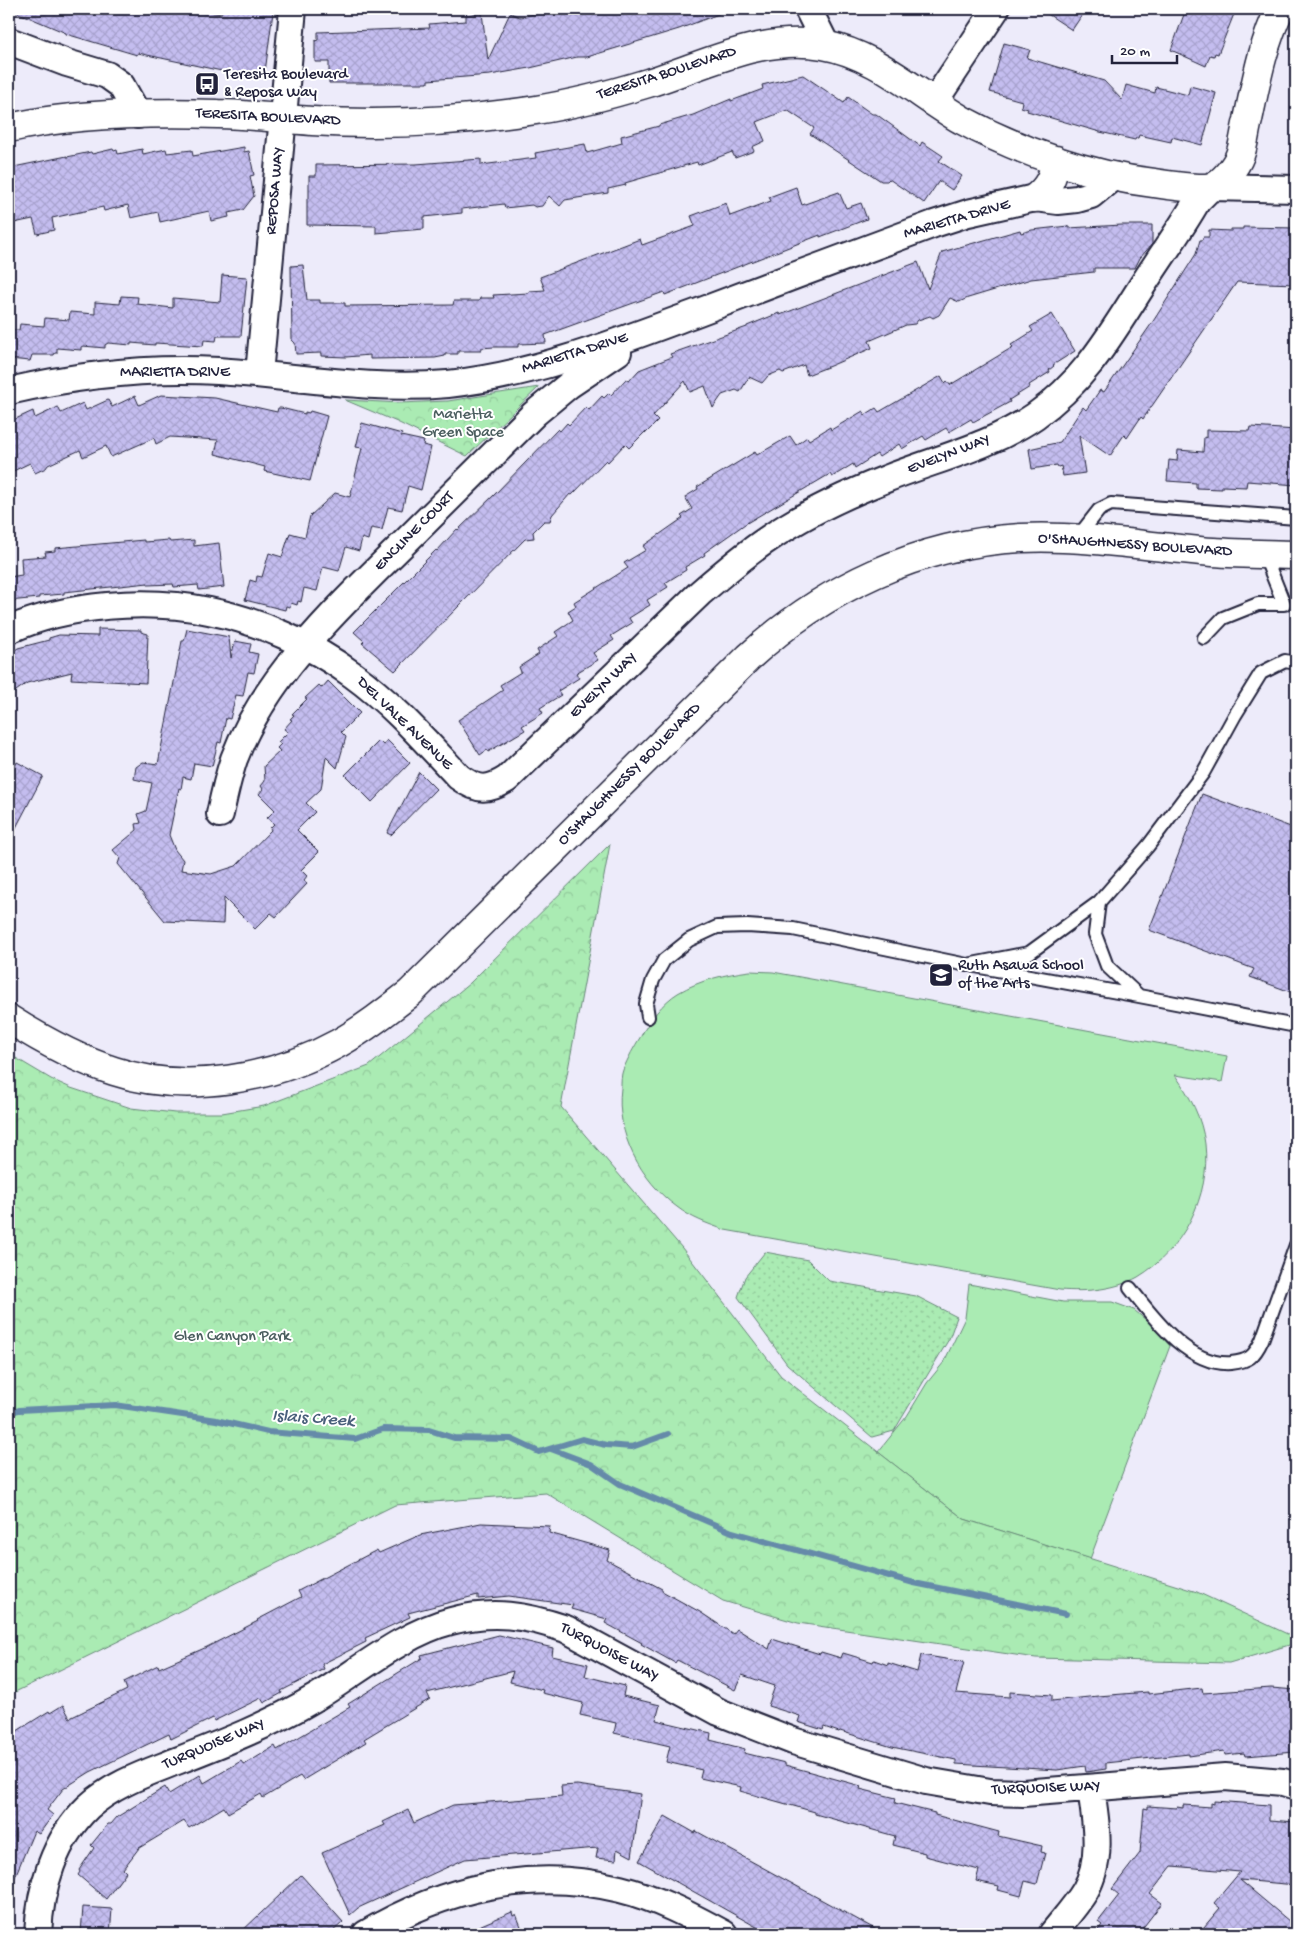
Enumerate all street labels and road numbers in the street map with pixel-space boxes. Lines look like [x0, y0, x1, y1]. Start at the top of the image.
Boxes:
street label: TERESITA BOULEVARD [594, 42, 739, 106]
street label: TERESITA BOULEVARD [194, 105, 342, 131]
street label: REPOSA WAY [263, 146, 289, 236]
street label: MARIETTA DRIVE [902, 195, 1013, 244]
street label: MARIETTA DRIVE [520, 329, 631, 379]
street label: MARIETTA DRIVE [120, 364, 231, 383]
street label: EVELYN WAY [905, 431, 993, 479]
street label: ENCLINE COURT [371, 488, 459, 576]
street label: O'SHAUGHNESSY BOULEVARD [1037, 530, 1233, 562]
street label: EVELYN WAY [566, 649, 642, 723]
street label: DEL VALE AVENUE [351, 673, 457, 775]
street label: O'SHAUGHNESSY BOULEVARD [554, 699, 706, 851]
street label: TURQUOISE WAY [556, 1619, 662, 1687]
street label: TURQUOISE WAY [159, 1715, 268, 1775]
street label: TURQUOISE WAY [990, 1778, 1101, 1800]

